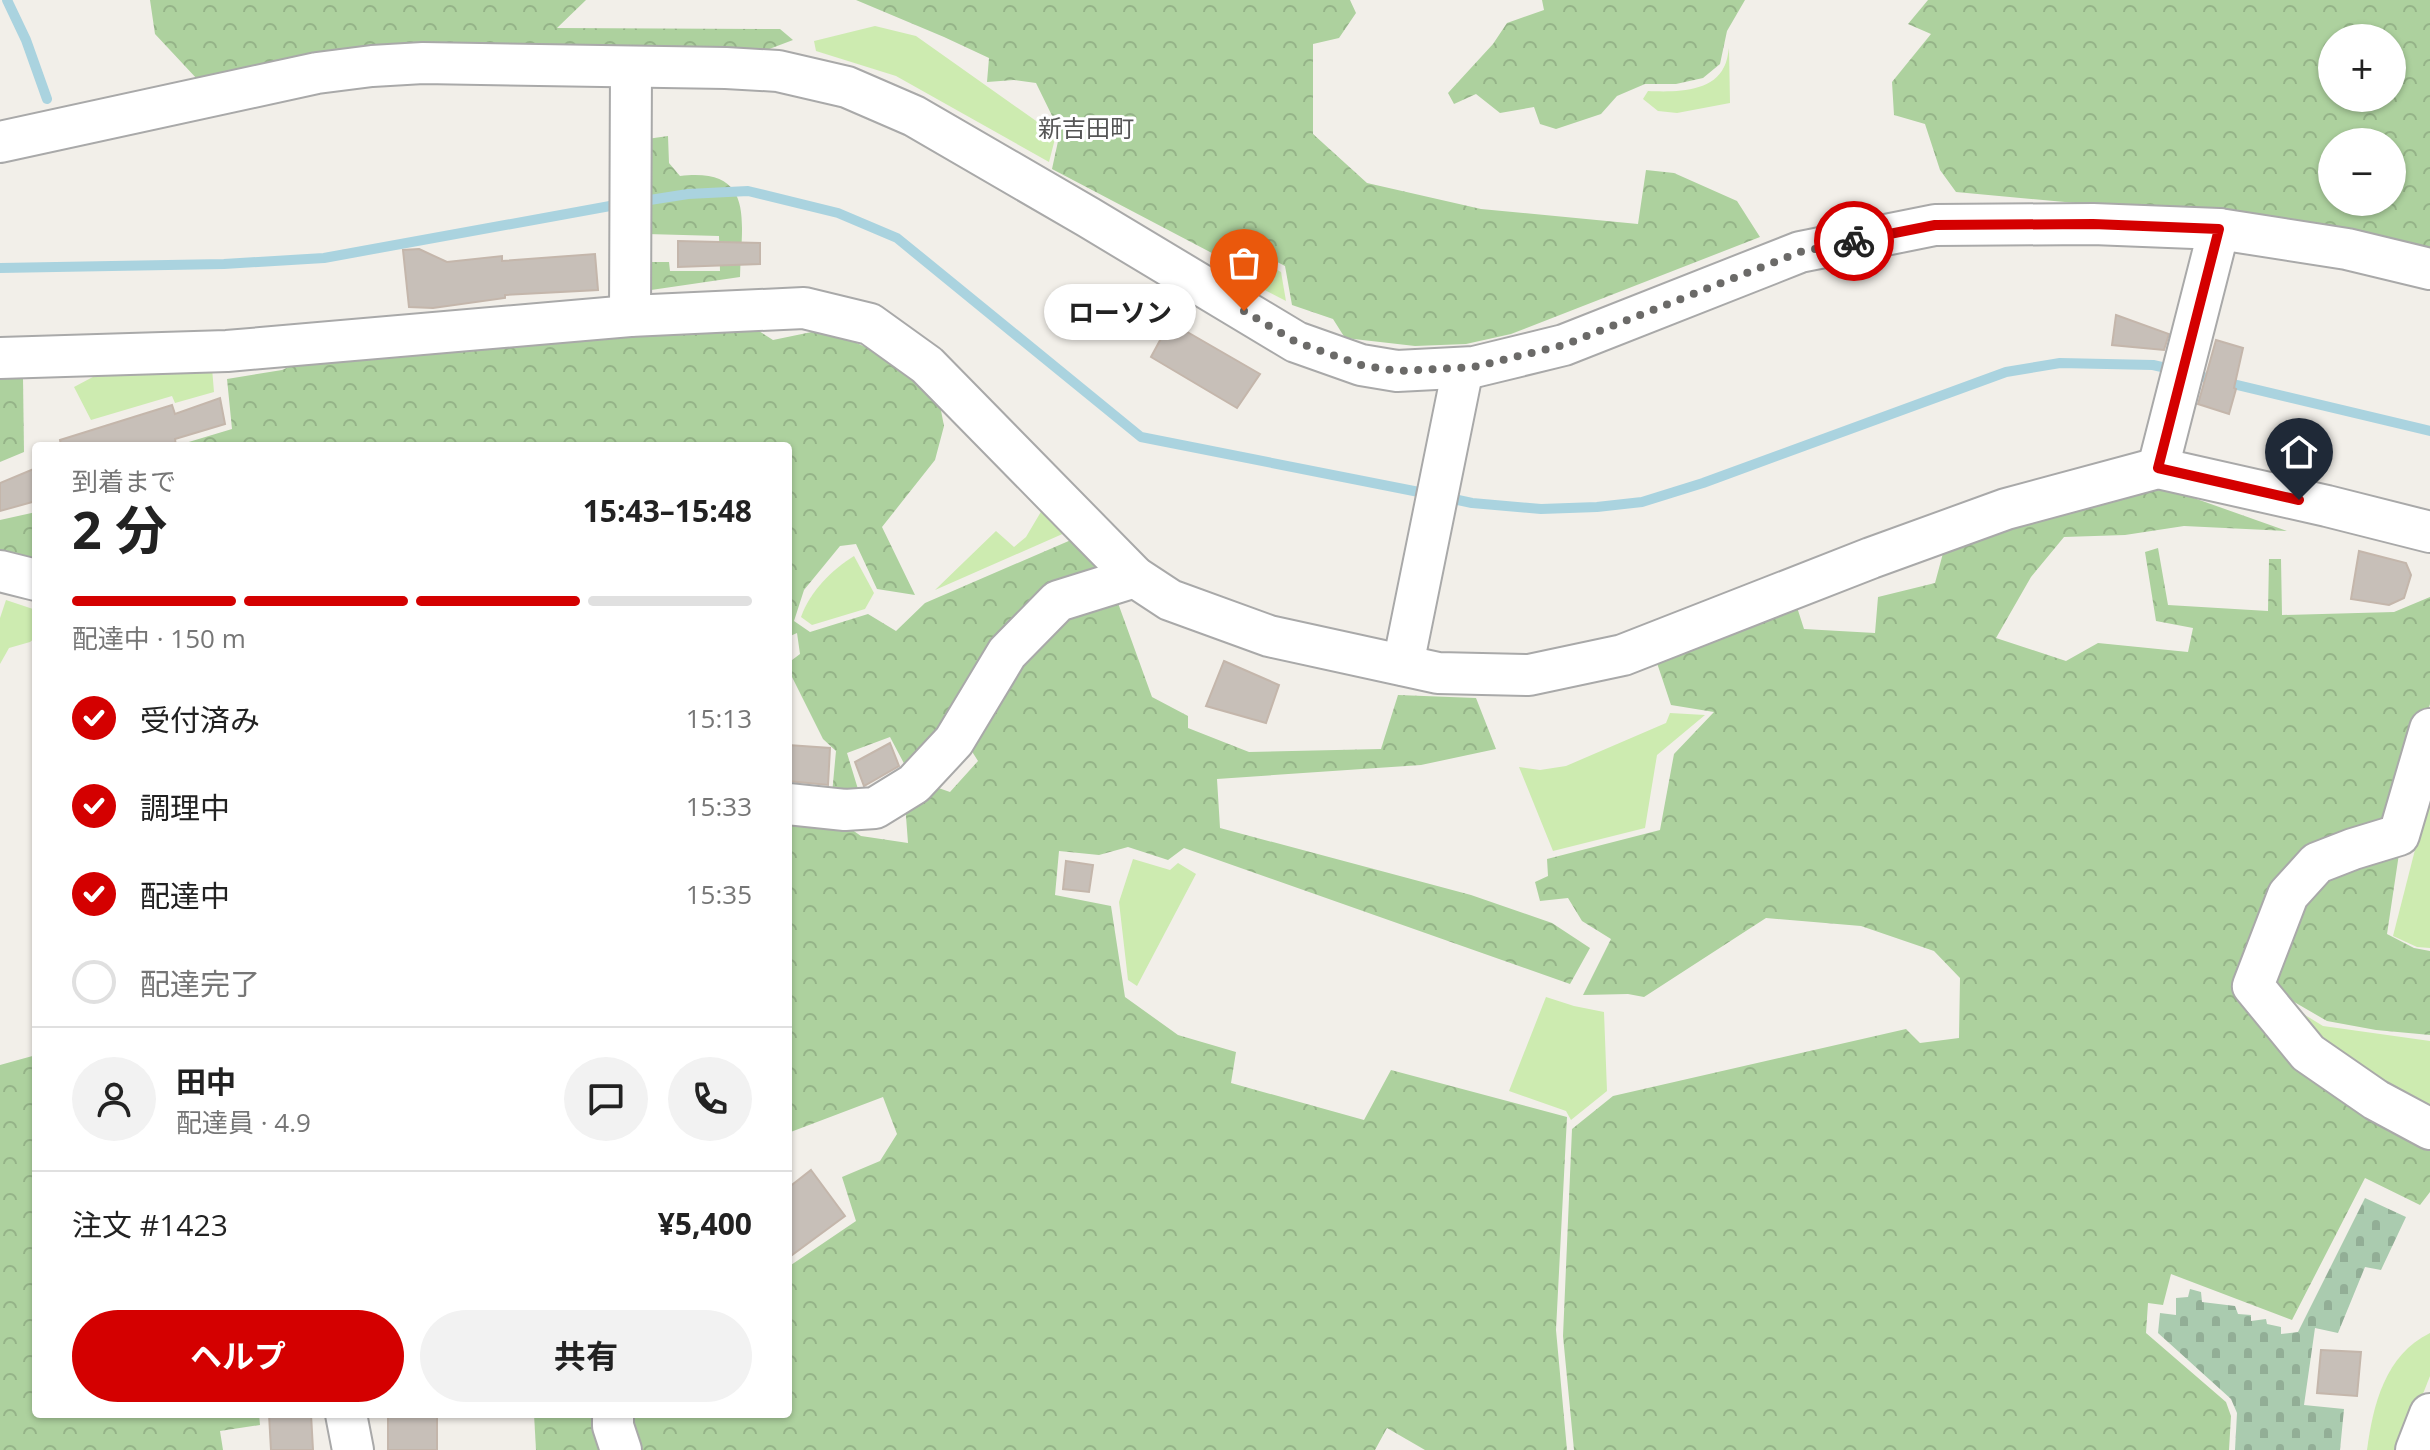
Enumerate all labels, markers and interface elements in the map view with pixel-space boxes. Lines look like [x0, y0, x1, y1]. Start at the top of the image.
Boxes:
map controls [2318, 24, 2406, 216]
button: + [2318, 24, 2406, 112]
district label: 新吉田町 [1038, 111, 1134, 144]
button: − [2318, 128, 2406, 216]
courier [1814, 201, 1894, 281]
icon: bike [1832, 219, 1876, 263]
pin [1210, 229, 1278, 311]
icon: bag [1222, 241, 1266, 285]
callout: ローソン [1044, 283, 1196, 339]
text: ローソン [1068, 294, 1172, 330]
pin [2265, 418, 2333, 500]
icon: home [2277, 430, 2321, 474]
text: 到着まで [72, 463, 176, 499]
text: 15:43–15:48 [583, 490, 752, 531]
text: 2 分 [72, 493, 167, 564]
text: 配達中 · 150 m [72, 620, 246, 656]
icon: check [72, 696, 116, 740]
text: 受付済み [140, 699, 260, 740]
text: 15:13 [686, 700, 752, 736]
icon: check [72, 784, 116, 828]
text: 調理中 [140, 787, 230, 828]
text: 15:33 [686, 788, 752, 824]
icon: check [72, 872, 116, 916]
text: 配達中 [140, 875, 230, 916]
text: 15:35 [686, 876, 752, 912]
text: 配達完了 [140, 963, 260, 1004]
button: person [72, 1057, 156, 1141]
button: chat [564, 1057, 648, 1141]
button: phone [668, 1057, 752, 1141]
text: 田中 [176, 1061, 236, 1102]
text: 配達員 · 4.9 [176, 1104, 311, 1140]
text: ¥5,400 [658, 1203, 752, 1244]
text: 注文 #1423 [72, 1204, 228, 1245]
button: ヘルプ [72, 1310, 404, 1402]
button: 共有 [420, 1310, 752, 1402]

